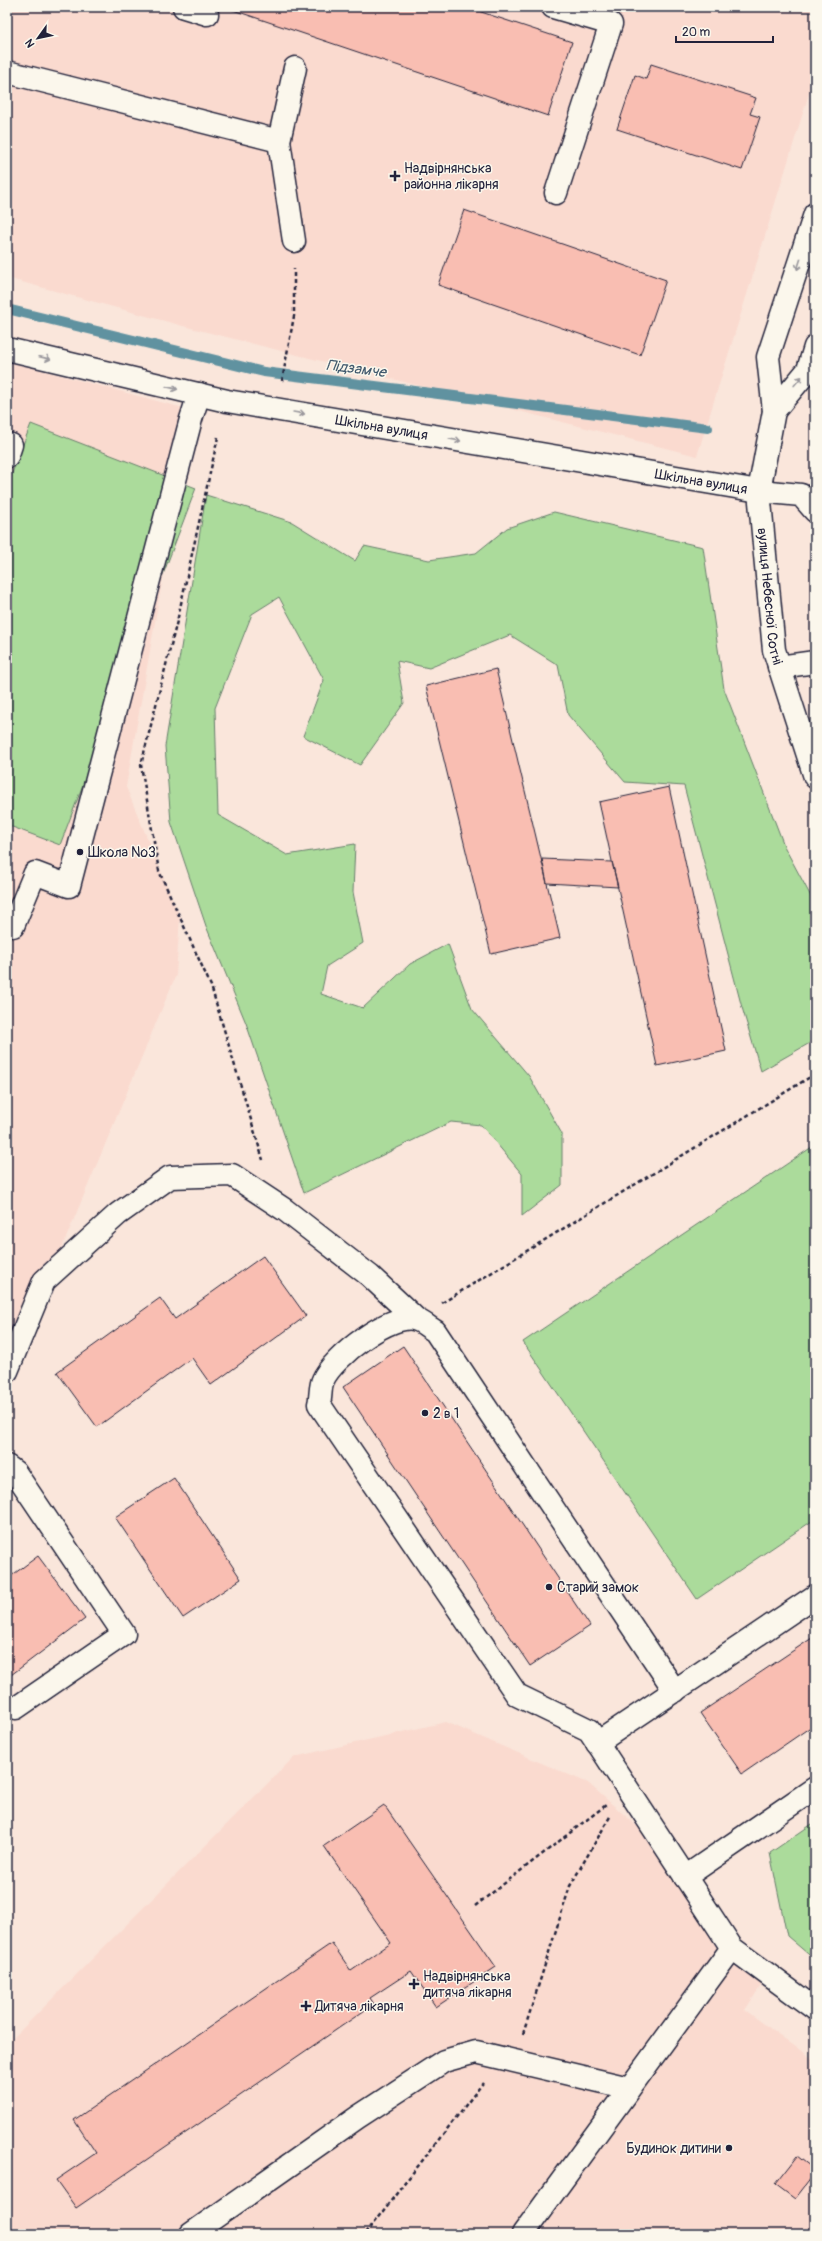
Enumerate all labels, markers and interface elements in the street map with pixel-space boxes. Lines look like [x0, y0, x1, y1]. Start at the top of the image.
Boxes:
north arrow [18, 18, 58, 58]
scale bar [676, 18, 773, 44]
text: 20 m [682, 25, 711, 40]
text: N [22, 36, 38, 50]
place label: Надвірнянська районна лікарня [404, 160, 499, 193]
marker: Надвірнянська районна лікарня [389, 170, 401, 182]
one-way arrow [794, 258, 802, 270]
one-way arrow [38, 354, 51, 362]
water label: Підзамче [325, 356, 388, 382]
one-way arrow [794, 376, 803, 387]
one-way arrow [165, 384, 178, 392]
one-way arrow [292, 410, 305, 418]
street label: Шкільна вулиця [334, 411, 429, 443]
one-way arrow [448, 436, 461, 444]
street label: Шкільна вулиця [654, 465, 749, 497]
street label: вулиця Небесної Сотні [754, 527, 787, 667]
place label: Школа №3 [88, 844, 156, 861]
marker: Школа №3 [75, 847, 85, 857]
place label: 2 в 1 [433, 1405, 459, 1422]
marker: 2 в 1 [420, 1408, 430, 1418]
place label: Старий замок [557, 1579, 639, 1596]
marker: Старий замок [544, 1582, 554, 1592]
place label: Надвірнянська дитяча лікарня [423, 1968, 512, 2001]
marker: Надвірнянська дитяча лікарня [408, 1978, 420, 1990]
place label: Дитяча лікарня [314, 1998, 404, 2015]
marker: Дитяча лікарня [300, 2000, 312, 2012]
place label: Будинок дитини [626, 2140, 721, 2157]
marker: Будинок дитини [724, 2143, 734, 2153]

